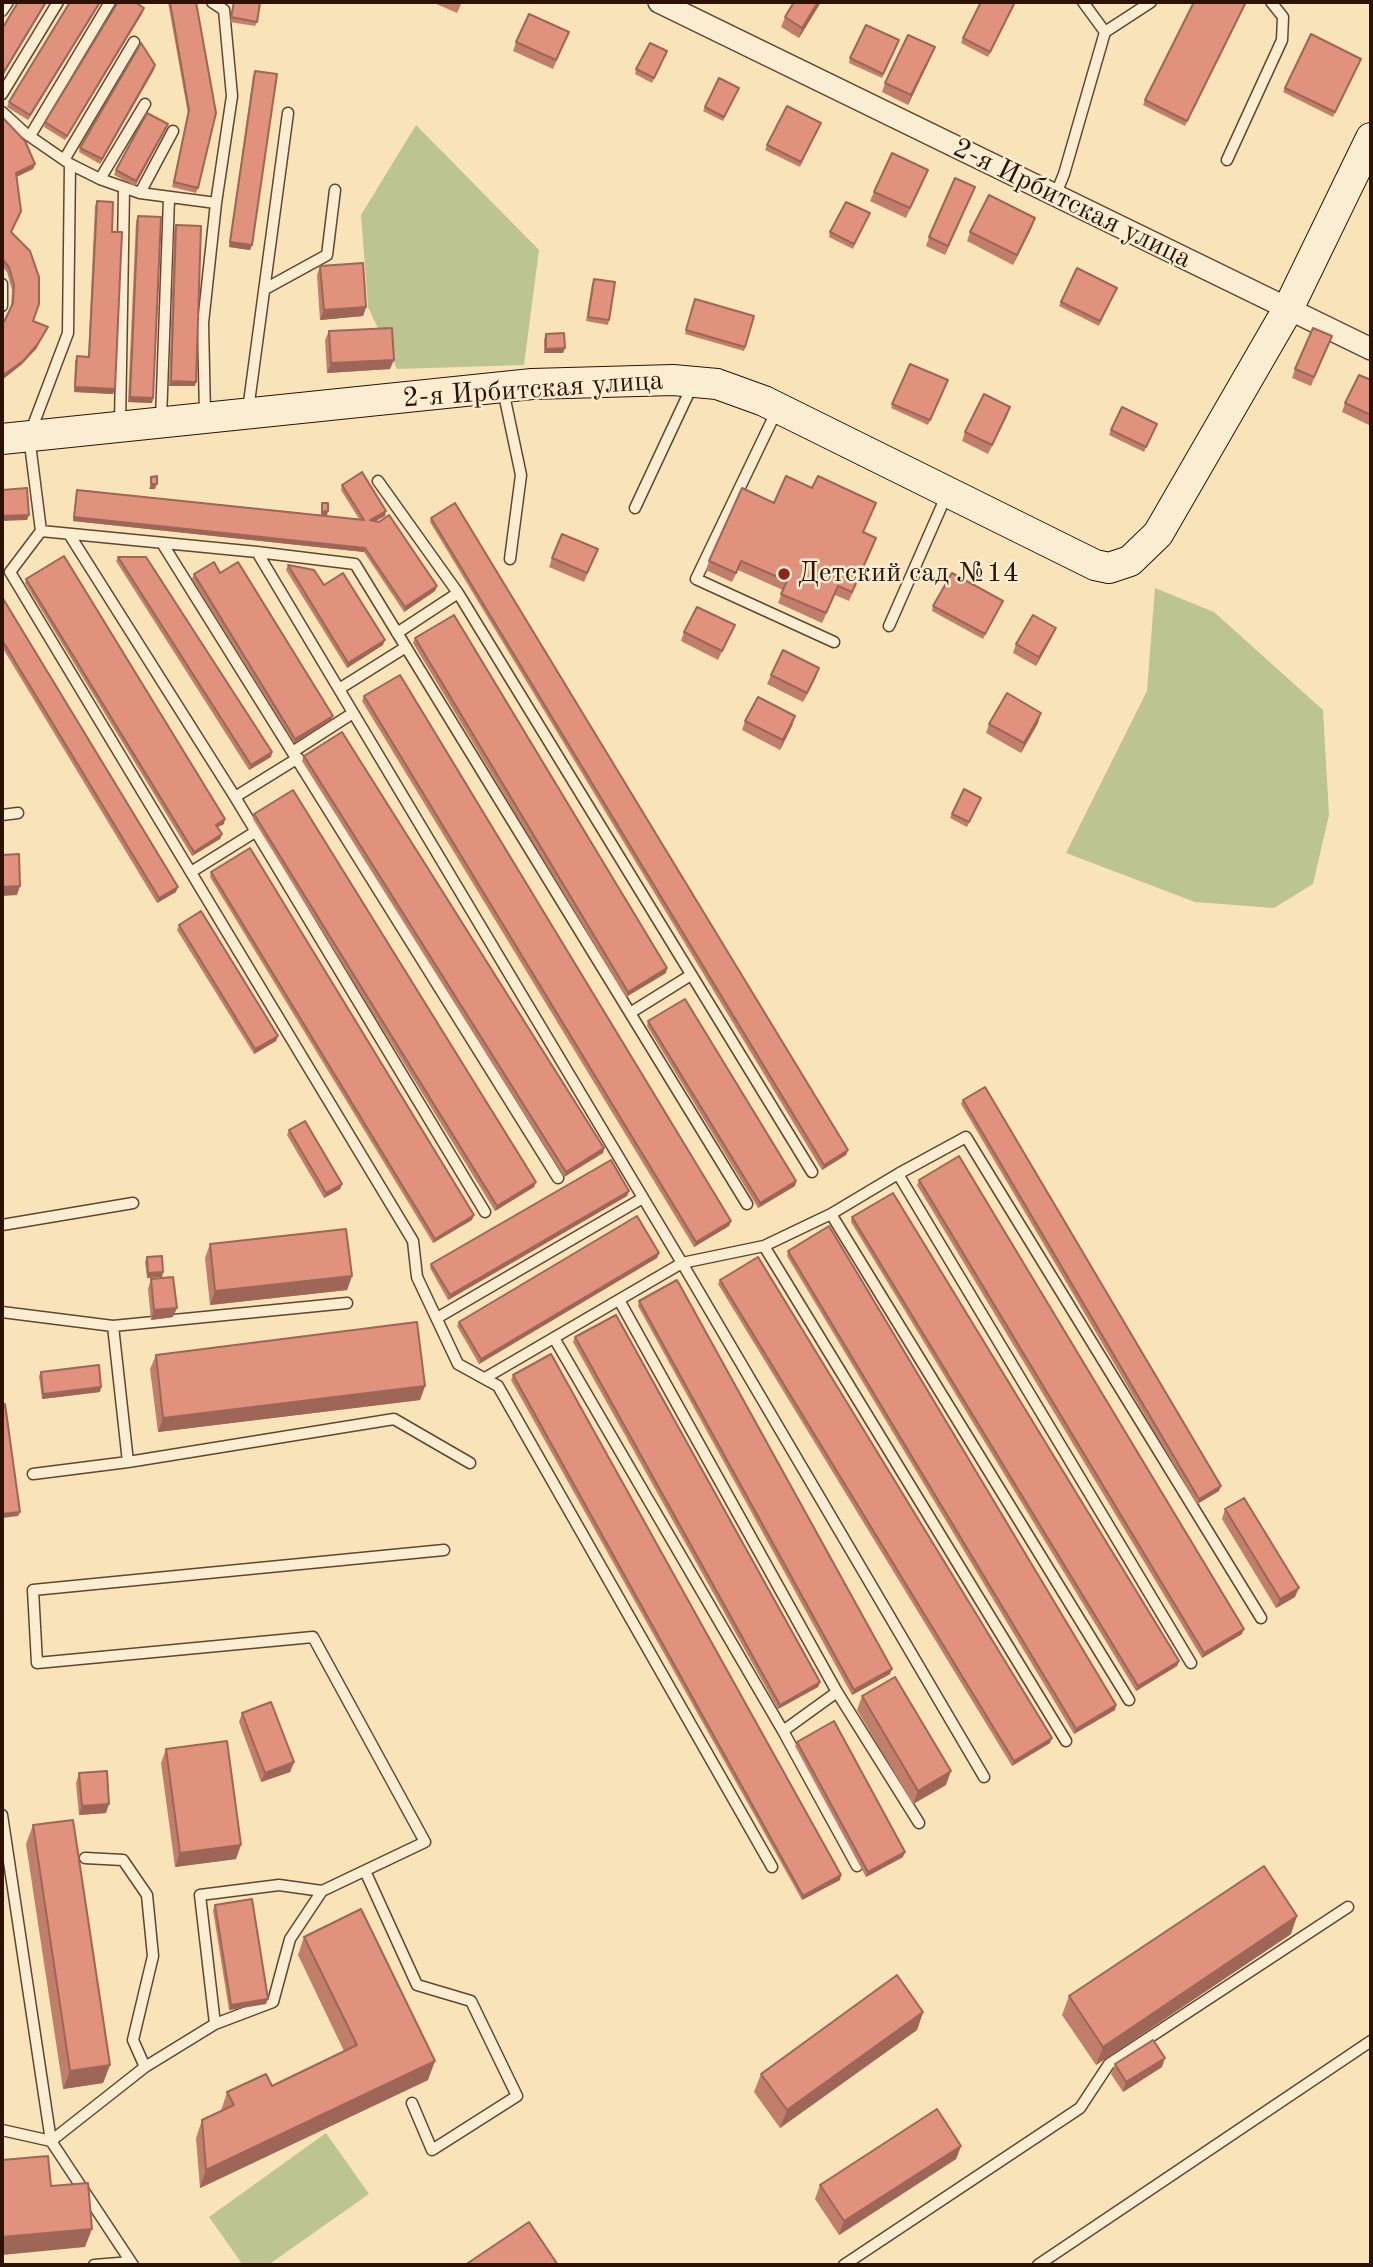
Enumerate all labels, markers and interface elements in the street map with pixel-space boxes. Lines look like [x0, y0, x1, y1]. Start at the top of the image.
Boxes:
street label: 2-я Ирбитская улица [947, 132, 1197, 276]
street label: 2-я Ирбитская улица [401, 364, 665, 416]
place label: Детский сад №14 [798, 557, 1019, 591]
marker: Детский сад №14 [776, 566, 792, 582]

